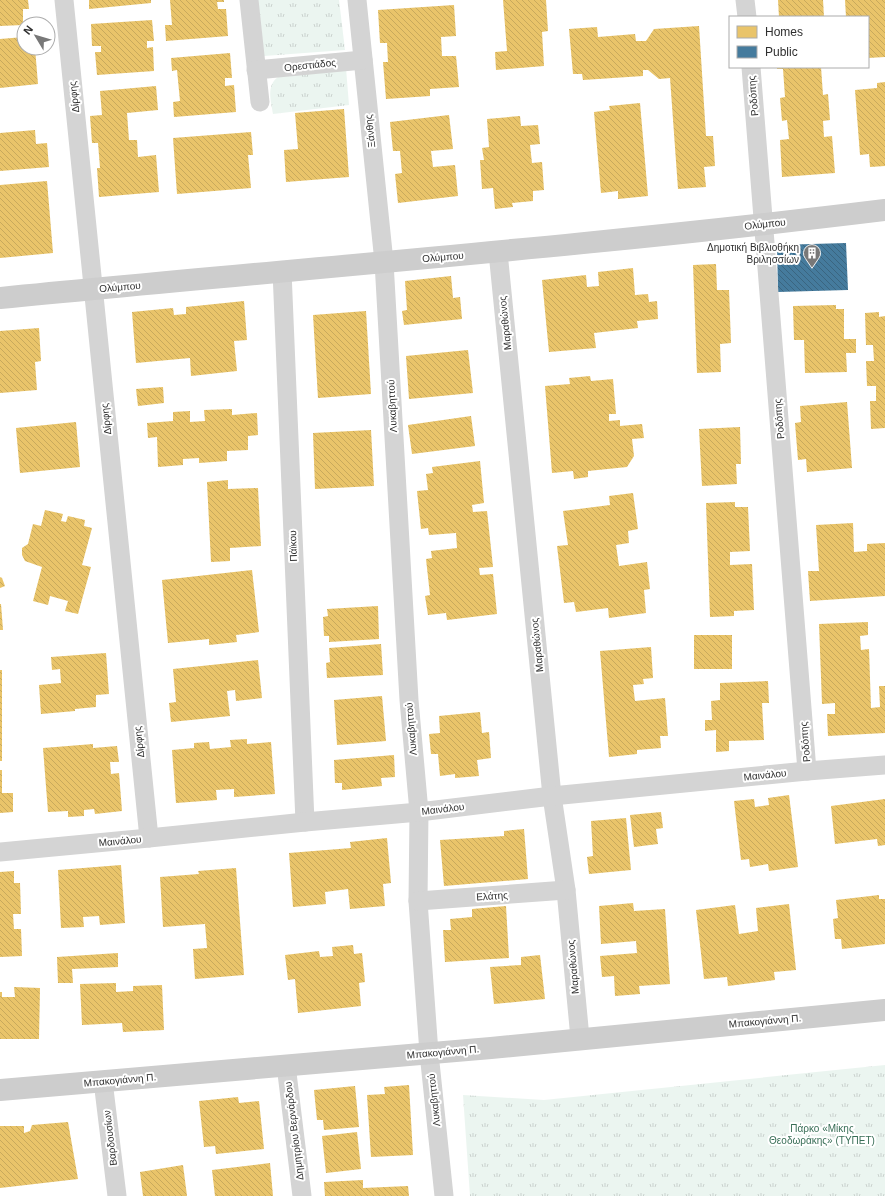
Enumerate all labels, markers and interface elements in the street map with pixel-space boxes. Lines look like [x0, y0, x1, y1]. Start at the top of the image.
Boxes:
north arrow [16, 16, 56, 56]
legend [729, 16, 869, 68]
text: N [21, 23, 35, 37]
text: Homes [765, 25, 803, 39]
text: Public [765, 45, 798, 59]
street label: Ορεστιάδος [284, 57, 337, 73]
street label: Ροδόπης [746, 75, 760, 117]
street label: Δίρφης [67, 81, 81, 113]
street label: Ξάνθης [363, 114, 377, 148]
street label: Ολύμπου [744, 216, 786, 232]
place label: Δημοτική Βιβλιοθήκη Βριλησσίων [707, 242, 799, 265]
building icon: Δημοτική Βιβλιοθήκη Βριλησσίων [802, 243, 822, 268]
street label: Ολύμπου [422, 250, 464, 264]
street label: Ολύμπου [99, 280, 141, 294]
street label: Μαραθώνος [497, 295, 513, 351]
street label: Λυκαβηττού [385, 379, 399, 433]
street label: Ροδόπης [772, 398, 786, 440]
street label: Δίρφης [99, 403, 113, 435]
street label: Πάϊκου [287, 530, 299, 562]
street label: Μαραθώνος [529, 617, 545, 673]
street label: Λυκαβηττού [403, 702, 419, 756]
street label: Ροδόπης [798, 721, 812, 763]
street label: Δίρφης [132, 726, 146, 758]
street label: Μαινάλου [743, 767, 787, 783]
street label: Μαινάλου [421, 801, 465, 817]
street label: Μαινάλου [98, 834, 142, 848]
street label: Ελάτης [476, 889, 508, 903]
street label: Μαραθώνος [565, 939, 581, 995]
street label: Μπακογιάννη Π. [728, 1012, 802, 1030]
street label: Μπακογιάννη Π. [406, 1043, 480, 1061]
street label: Μπακογιάννη Π. [83, 1071, 157, 1089]
street label: Λυκαβηττού [426, 1073, 442, 1127]
street label: Δημητρίου Βερνάρδου [283, 1081, 305, 1181]
street label: Βαρδουσίων [101, 1110, 119, 1166]
park label: Πάρκο «Μίκης Θεοδωράκης» (ΤΥΠΕΤ) [769, 1123, 875, 1146]

